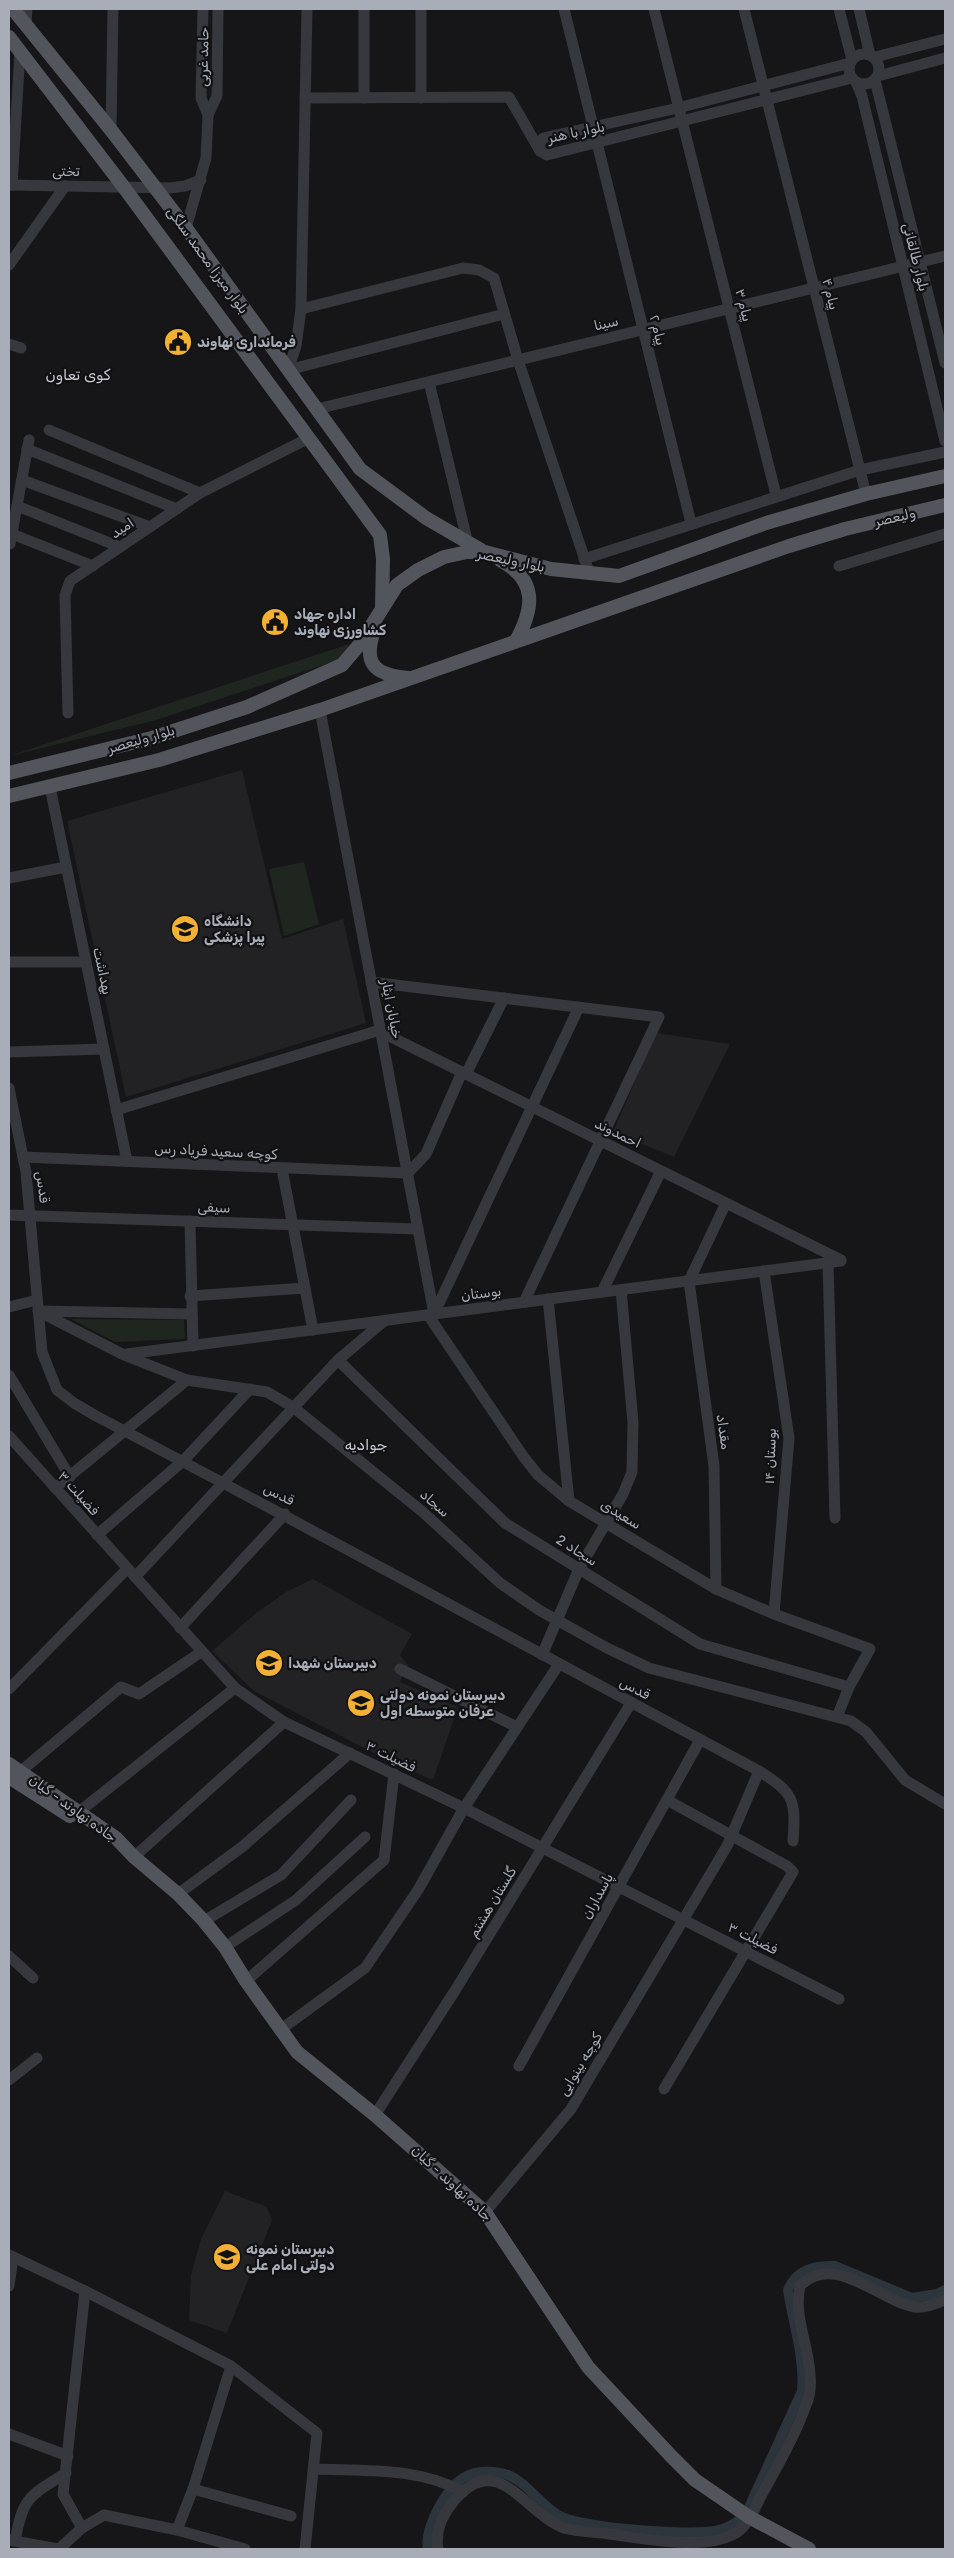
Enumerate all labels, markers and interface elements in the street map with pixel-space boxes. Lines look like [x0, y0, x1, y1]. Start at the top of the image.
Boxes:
street label: حامد غربی [194, 27, 213, 87]
street label: بلوار با هنر [545, 118, 606, 147]
street label: تختی [52, 163, 80, 180]
street label: بلوار میرزا محمد سلگی [163, 203, 252, 317]
street label: بلوار طالقانی [899, 221, 932, 293]
street label: پیام ۴ [817, 277, 843, 312]
street label: پیام ۳ [730, 287, 756, 323]
street label: سینا [592, 312, 620, 335]
street label: پیام ۲ [645, 313, 669, 347]
public building icon: فرمانداری نهاوند [163, 327, 193, 357]
place label: فرمانداری نهاوند [197, 334, 296, 351]
district label: کوی تعاون [46, 366, 111, 385]
street label: ولیعصر [872, 505, 917, 531]
street label: امید [107, 514, 137, 542]
street label: بلوار ولیعصر [474, 545, 546, 576]
place label: اداره جهاد کشاورزی نهاوند [294, 606, 386, 639]
public building icon: اداره جهاد کشاورزی نهاوند [260, 607, 290, 637]
street label: بلوار ولیعصر [105, 722, 177, 757]
place label: دانشگاه پیرا پزشکی [204, 913, 265, 947]
school or university icon: دانشگاه پیرا پزشکی [170, 914, 200, 944]
street label: بهداشت [89, 946, 116, 996]
street label: خیابان ایثار [377, 977, 406, 1040]
street label: احمدوند [592, 1115, 644, 1152]
street label: کوچه سعید فریاد رس [154, 1140, 279, 1163]
street label: قدس [32, 1170, 53, 1204]
street label: سیفی [197, 1198, 231, 1217]
street label: بوستان [460, 1283, 502, 1304]
street label: مقداد [713, 1413, 734, 1451]
street label: بوستان ۱۴ [761, 1428, 780, 1484]
district label: جوادیه [345, 1436, 387, 1454]
street label: فضیلت ۳ [54, 1468, 103, 1519]
street label: قدس [261, 1480, 297, 1509]
street label: سجاد [416, 1486, 453, 1521]
street label: سعیدی [597, 1496, 644, 1533]
street label: سجاد 2 [553, 1531, 601, 1570]
school or university icon: دبیرستان شهدا [254, 1648, 284, 1678]
place label: دبیرستان شهدا [288, 1655, 377, 1672]
street label: قدس [617, 1673, 653, 1704]
place label: دبیرستان نمونه دولتی عرفان متوسطه اول [380, 1687, 505, 1720]
school or university icon: دبیرستان نمونه دولتی عرفان متوسطه اول [346, 1688, 376, 1718]
street label: فضیلت ۳ [363, 1737, 419, 1776]
street label: جاده نهاوند - گیان [26, 1771, 120, 1846]
street label: گلستان هشتم [465, 1863, 521, 1941]
street label: پاسداران [578, 1870, 618, 1923]
street label: فضیلت ۳ [725, 1919, 781, 1958]
street label: کوچه بینوایی [555, 2029, 606, 2099]
street label: جاده نهاوند - گیان [408, 2142, 496, 2225]
place label: دبیرستان نمونه دولتی امام علی [246, 2241, 335, 2275]
school or university icon: دبیرستان نمونه دولتی امام علی [212, 2242, 242, 2272]

